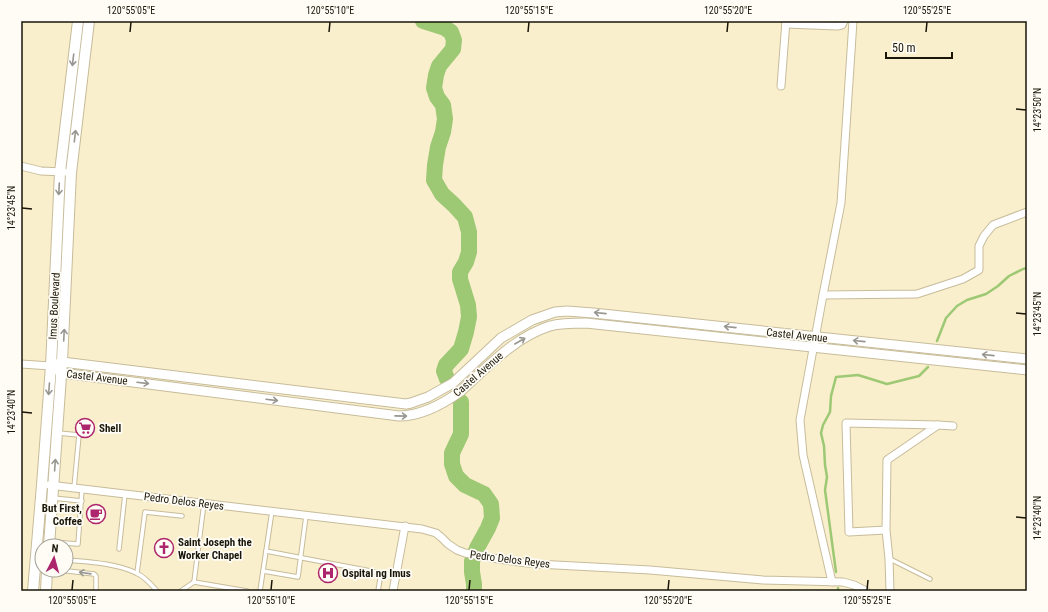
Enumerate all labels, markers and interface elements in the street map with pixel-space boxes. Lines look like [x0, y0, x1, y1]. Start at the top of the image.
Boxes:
text: 120°55'05"E [107, 5, 155, 16]
text: 120°55'10"E [306, 5, 354, 16]
text: 120°55'15"E [505, 5, 553, 16]
text: 120°55'20"E [704, 5, 752, 16]
text: 120°55'25"E [903, 5, 951, 16]
scale bar [886, 34, 952, 60]
text: 50 m [892, 41, 916, 55]
one-way arrow [69, 53, 77, 66]
text: 14°23'50"N [1032, 88, 1043, 132]
one-way arrow [71, 130, 79, 143]
one-way arrow [55, 182, 63, 195]
text: 14°23'45"N [6, 186, 17, 230]
street label: Imus Boulevard [46, 272, 63, 340]
text: 14°23'45"N [1032, 292, 1043, 336]
one-way arrow [594, 310, 607, 317]
one-way arrow [724, 324, 737, 331]
street label: Castel Avenue [766, 326, 828, 345]
one-way arrow [60, 329, 67, 342]
one-way arrow [514, 336, 526, 344]
one-way arrow [853, 337, 866, 345]
street label: Castel Avenue [451, 349, 506, 400]
one-way arrow [982, 351, 995, 358]
street label: Castel Avenue [66, 367, 128, 388]
one-way arrow [136, 379, 149, 387]
one-way arrow [46, 382, 53, 395]
text: 14°23'40"N [6, 390, 17, 434]
one-way arrow [265, 396, 278, 404]
one-way arrow [394, 412, 407, 419]
supermarket icon: Shell [74, 417, 96, 439]
place label: Shell [99, 422, 121, 435]
one-way arrow [52, 459, 59, 472]
street label: Pedro Delos Reyes [143, 490, 225, 513]
text: 14°23'40"N [1032, 496, 1043, 540]
place label: But First, Coffee [42, 502, 82, 528]
cafe icon: But First, Coffee [85, 503, 107, 525]
place label: Saint Joseph the Worker Chapel [178, 536, 252, 562]
church icon: Saint Joseph the Worker Chapel [153, 537, 175, 559]
north arrow [34, 538, 74, 578]
text: N [51, 542, 59, 555]
street label: Pedro Delos Reyes [469, 548, 551, 571]
hospital icon: Ospital ng Imus [317, 562, 339, 584]
place label: Ospital ng Imus [342, 567, 411, 580]
one-way arrow [79, 569, 92, 577]
text: 120°55'05"E [48, 595, 96, 606]
text: 120°55'10"E [247, 595, 295, 606]
text: 120°55'15"E [445, 595, 493, 606]
text: 120°55'20"E [644, 595, 692, 606]
text: 120°55'25"E [843, 595, 891, 606]

